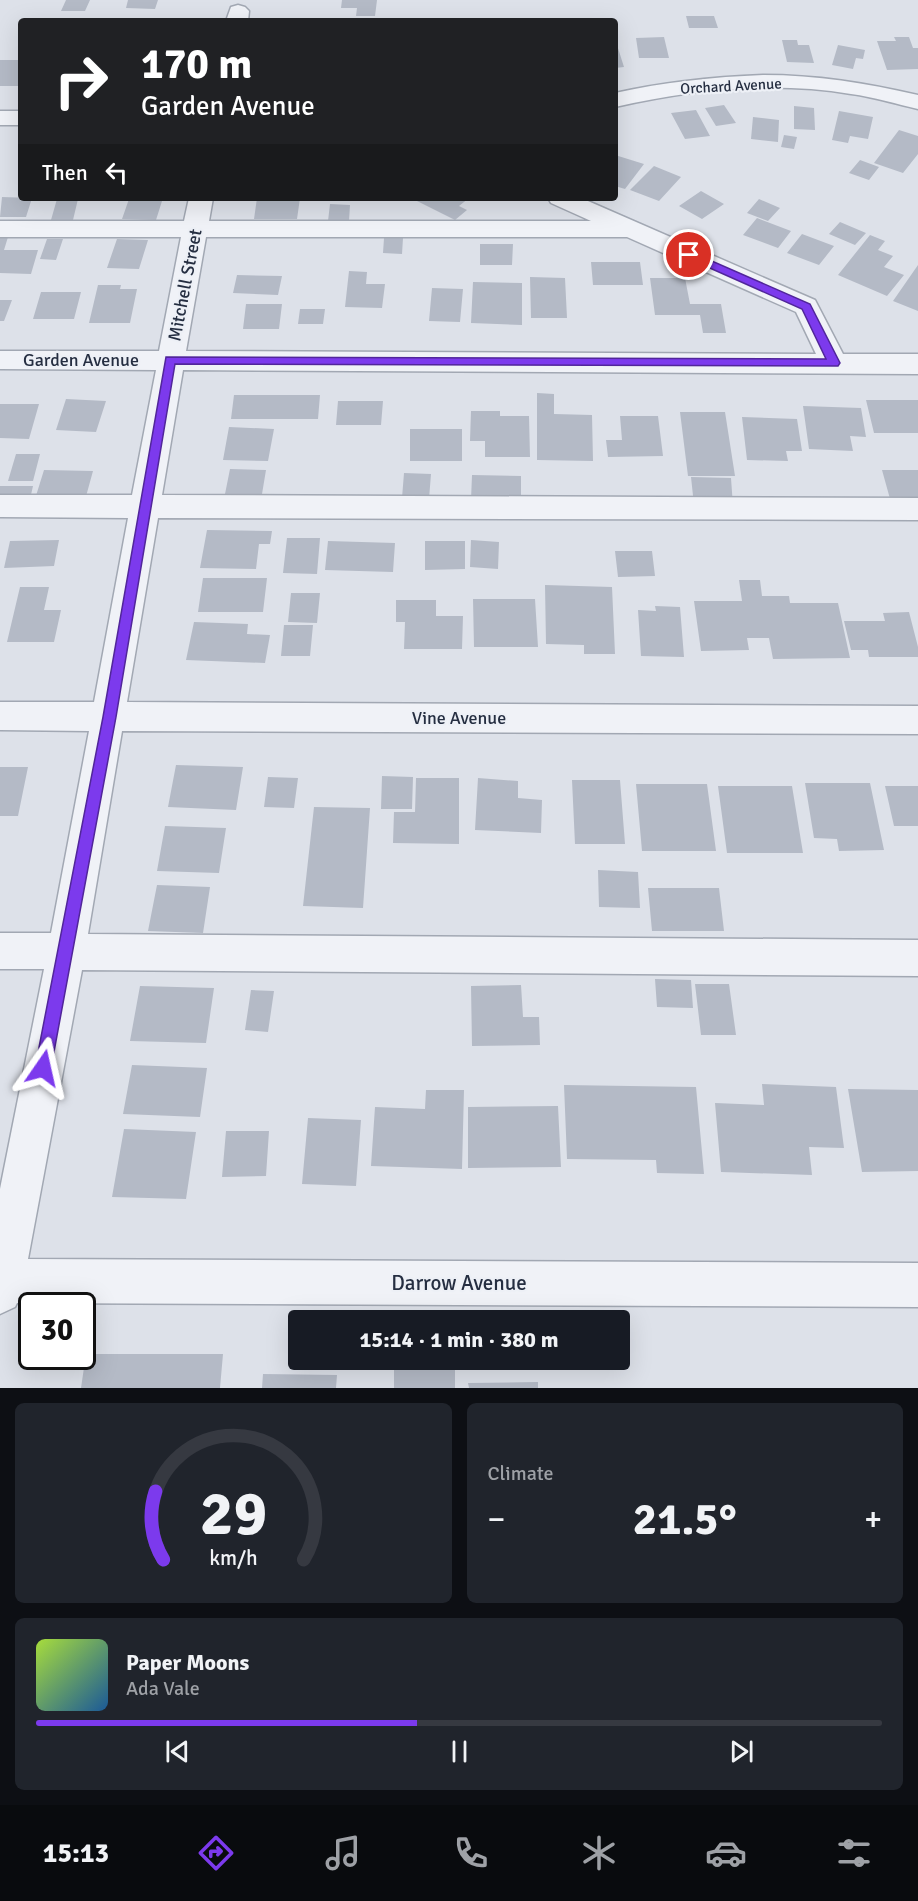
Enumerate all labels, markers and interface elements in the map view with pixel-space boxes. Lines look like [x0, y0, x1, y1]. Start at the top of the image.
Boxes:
text: 170 m [141, 39, 252, 90]
icon: right [42, 42, 120, 120]
street label: Orchard Avenue [680, 74, 782, 98]
text: Garden Avenue [141, 90, 315, 123]
icon: left [100, 156, 133, 189]
text: Then [42, 159, 88, 186]
street label: Mitchell Street [163, 227, 207, 343]
pin [663, 229, 714, 280]
icon: arrive [672, 238, 705, 271]
street label: Garden Avenue [23, 349, 139, 371]
street label: Vine Avenue [412, 707, 506, 729]
position arrow [11, 1036, 75, 1100]
street label: Darrow Avenue [391, 1270, 527, 1296]
speed limit sign: 30 [18, 1292, 96, 1370]
text: 15:14 · 1 min · 380 m [359, 1326, 559, 1353]
text: Climate [488, 1461, 553, 1486]
text: 29 [200, 1475, 267, 1552]
text: 21.5° [633, 1492, 737, 1547]
text: − [488, 1499, 505, 1540]
text: + [864, 1499, 882, 1540]
text: km/h [209, 1545, 258, 1571]
text: Paper Moons [126, 1649, 249, 1676]
text: Ada Vale [126, 1676, 200, 1701]
icon: previous [161, 1735, 194, 1768]
icon: pause [443, 1735, 476, 1768]
icon: next [725, 1735, 758, 1768]
icon: directions [195, 1832, 237, 1874]
icon: music [322, 1832, 364, 1874]
icon: phone [450, 1832, 492, 1874]
icon: climate [578, 1832, 620, 1874]
icon: car [705, 1832, 747, 1874]
icon: filters [833, 1832, 875, 1874]
text: 15:13 [43, 1837, 109, 1870]

